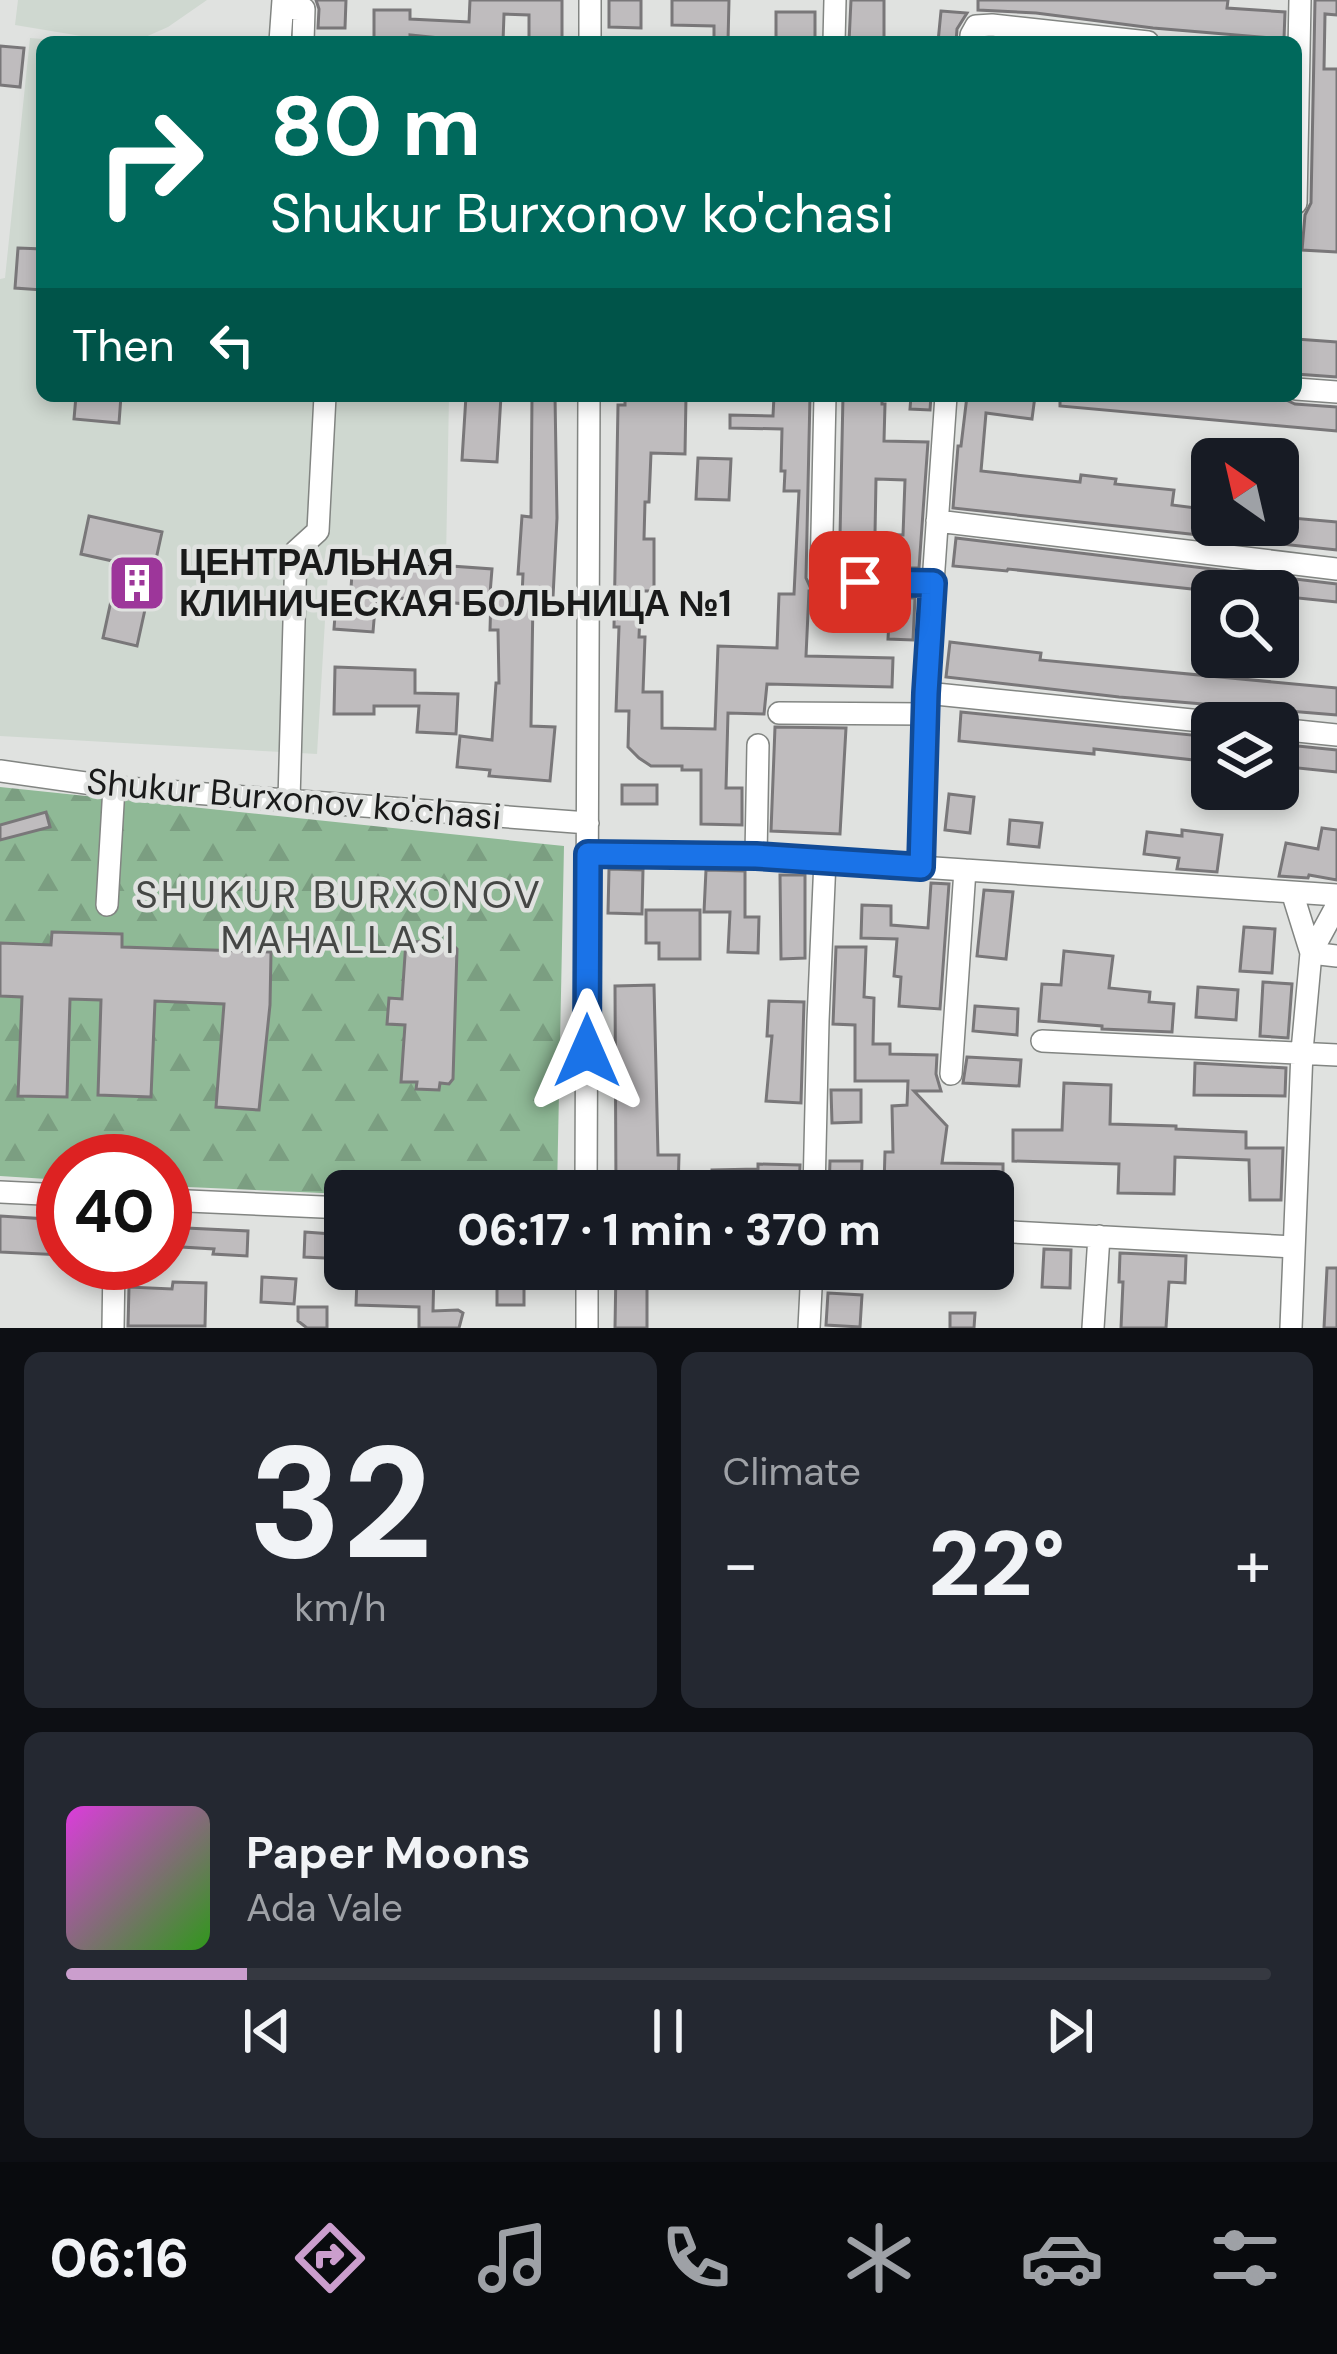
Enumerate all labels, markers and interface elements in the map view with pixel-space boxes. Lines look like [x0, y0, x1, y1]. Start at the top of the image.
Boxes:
text: 80 m [270, 72, 481, 181]
icon: right [72, 84, 228, 240]
text: Shukur Burxonov ko'chasi [270, 178, 894, 249]
icon: left [199, 312, 265, 378]
text: Then [72, 316, 175, 375]
north arrow [1191, 438, 1299, 546]
map controls [1191, 438, 1299, 810]
pin [809, 531, 911, 633]
place label: ЦЕНТРАЛЬНАЯ КЛИНИЧЕСКАЯ БОЛЬНИЦА №1 [179, 539, 732, 627]
icon: arrive [827, 549, 893, 615]
building icon: ЦЕНТРАЛЬНАЯ КЛИНИЧЕСКАЯ БОЛЬНИЦА №1 [106, 552, 168, 614]
button: search [1191, 570, 1299, 678]
button: layers [1191, 702, 1299, 810]
street label: Shukur Burxonov ko'chasi [85, 757, 503, 841]
district label: SHUKUR BURXONOV MAHALLASI [135, 869, 543, 965]
position arrow [524, 988, 650, 1114]
speed limit sign: 40 [36, 1134, 192, 1290]
text: 06:17 · 1 min · 370 m [457, 1200, 881, 1259]
text: 32 [248, 1402, 432, 1605]
text: Climate [723, 1446, 861, 1497]
text: 22° [928, 1506, 1065, 1623]
text: − [723, 1522, 759, 1607]
text: + [1235, 1522, 1271, 1607]
text: km/h [294, 1582, 386, 1633]
text: Paper Moons [246, 1823, 531, 1882]
text: Ada Vale [246, 1882, 403, 1933]
icon: previous [234, 1998, 300, 2064]
icon: pause [635, 1998, 701, 2064]
icon: next [1037, 1998, 1103, 2064]
icon: directions [288, 2216, 372, 2300]
icon: music [471, 2216, 555, 2300]
icon: phone [654, 2216, 738, 2300]
icon: climate [837, 2216, 921, 2300]
icon: car [1020, 2216, 1104, 2300]
icon: filters [1203, 2216, 1287, 2300]
text: 06:16 [50, 2223, 189, 2294]

